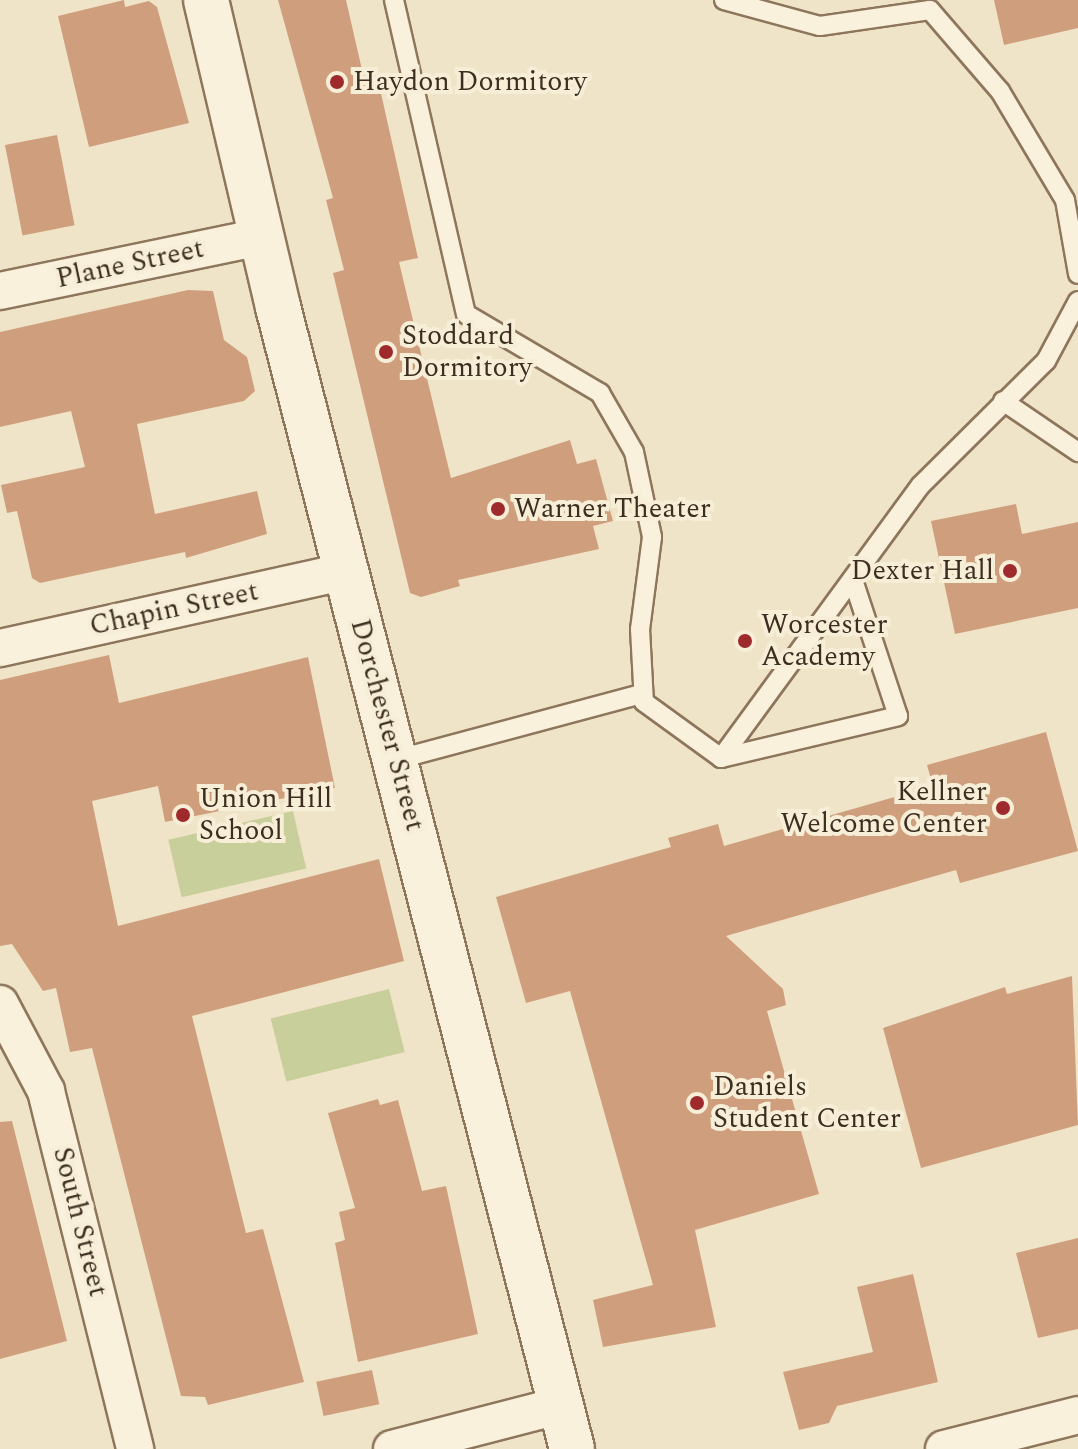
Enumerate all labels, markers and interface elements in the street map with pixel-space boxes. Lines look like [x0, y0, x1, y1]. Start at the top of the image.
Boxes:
place label: Haydon Dormitory [353, 65, 587, 99]
marker: Haydon Dormitory [328, 73, 346, 91]
street label: Plane Street [53, 232, 207, 296]
place label: Stoddard Dormitory [402, 319, 532, 385]
marker: Stoddard Dormitory [377, 343, 395, 361]
place label: Warner Theater [514, 492, 711, 526]
marker: Warner Theater [489, 500, 507, 518]
place label: Dexter Hall [851, 554, 994, 588]
marker: Dexter Hall [1001, 562, 1019, 580]
street label: Chapin Street [87, 575, 261, 643]
place label: Worcester Academy [761, 608, 888, 674]
street label: Dorchester Street [343, 615, 431, 835]
marker: Worcester Academy [736, 632, 754, 650]
place label: Kellner Welcome Center [780, 775, 987, 841]
place label: Union Hill School [199, 782, 332, 848]
marker: Kellner Welcome Center [994, 799, 1012, 817]
marker: Union Hill School [174, 806, 192, 824]
place label: Daniels Student Center [713, 1070, 901, 1136]
marker: Daniels Student Center [688, 1094, 706, 1112]
street label: South Street [45, 1144, 115, 1300]

